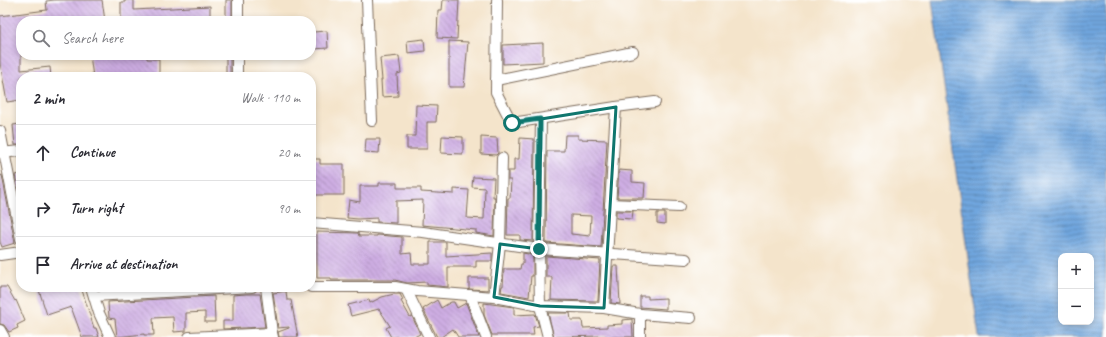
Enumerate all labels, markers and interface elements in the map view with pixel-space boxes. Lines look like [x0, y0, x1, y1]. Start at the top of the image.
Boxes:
search box [16, 16, 316, 60]
icon: search [30, 27, 52, 49]
text: Search here [62, 29, 123, 48]
text: 2 min [32, 88, 65, 109]
text: Walk · 110 m [241, 90, 300, 106]
route start [503, 114, 521, 132]
icon: ahead [32, 142, 54, 164]
text: Continue [70, 143, 115, 162]
text: 20 m [278, 145, 300, 161]
icon: right [32, 198, 54, 220]
text: Turn right [70, 199, 123, 218]
text: 90 m [278, 201, 300, 217]
route end [530, 240, 548, 258]
map controls [1058, 253, 1094, 325]
button: + [1058, 253, 1094, 289]
icon: arrive [32, 254, 54, 276]
text: Arrive at destination [70, 255, 177, 274]
button: − [1058, 289, 1094, 325]

